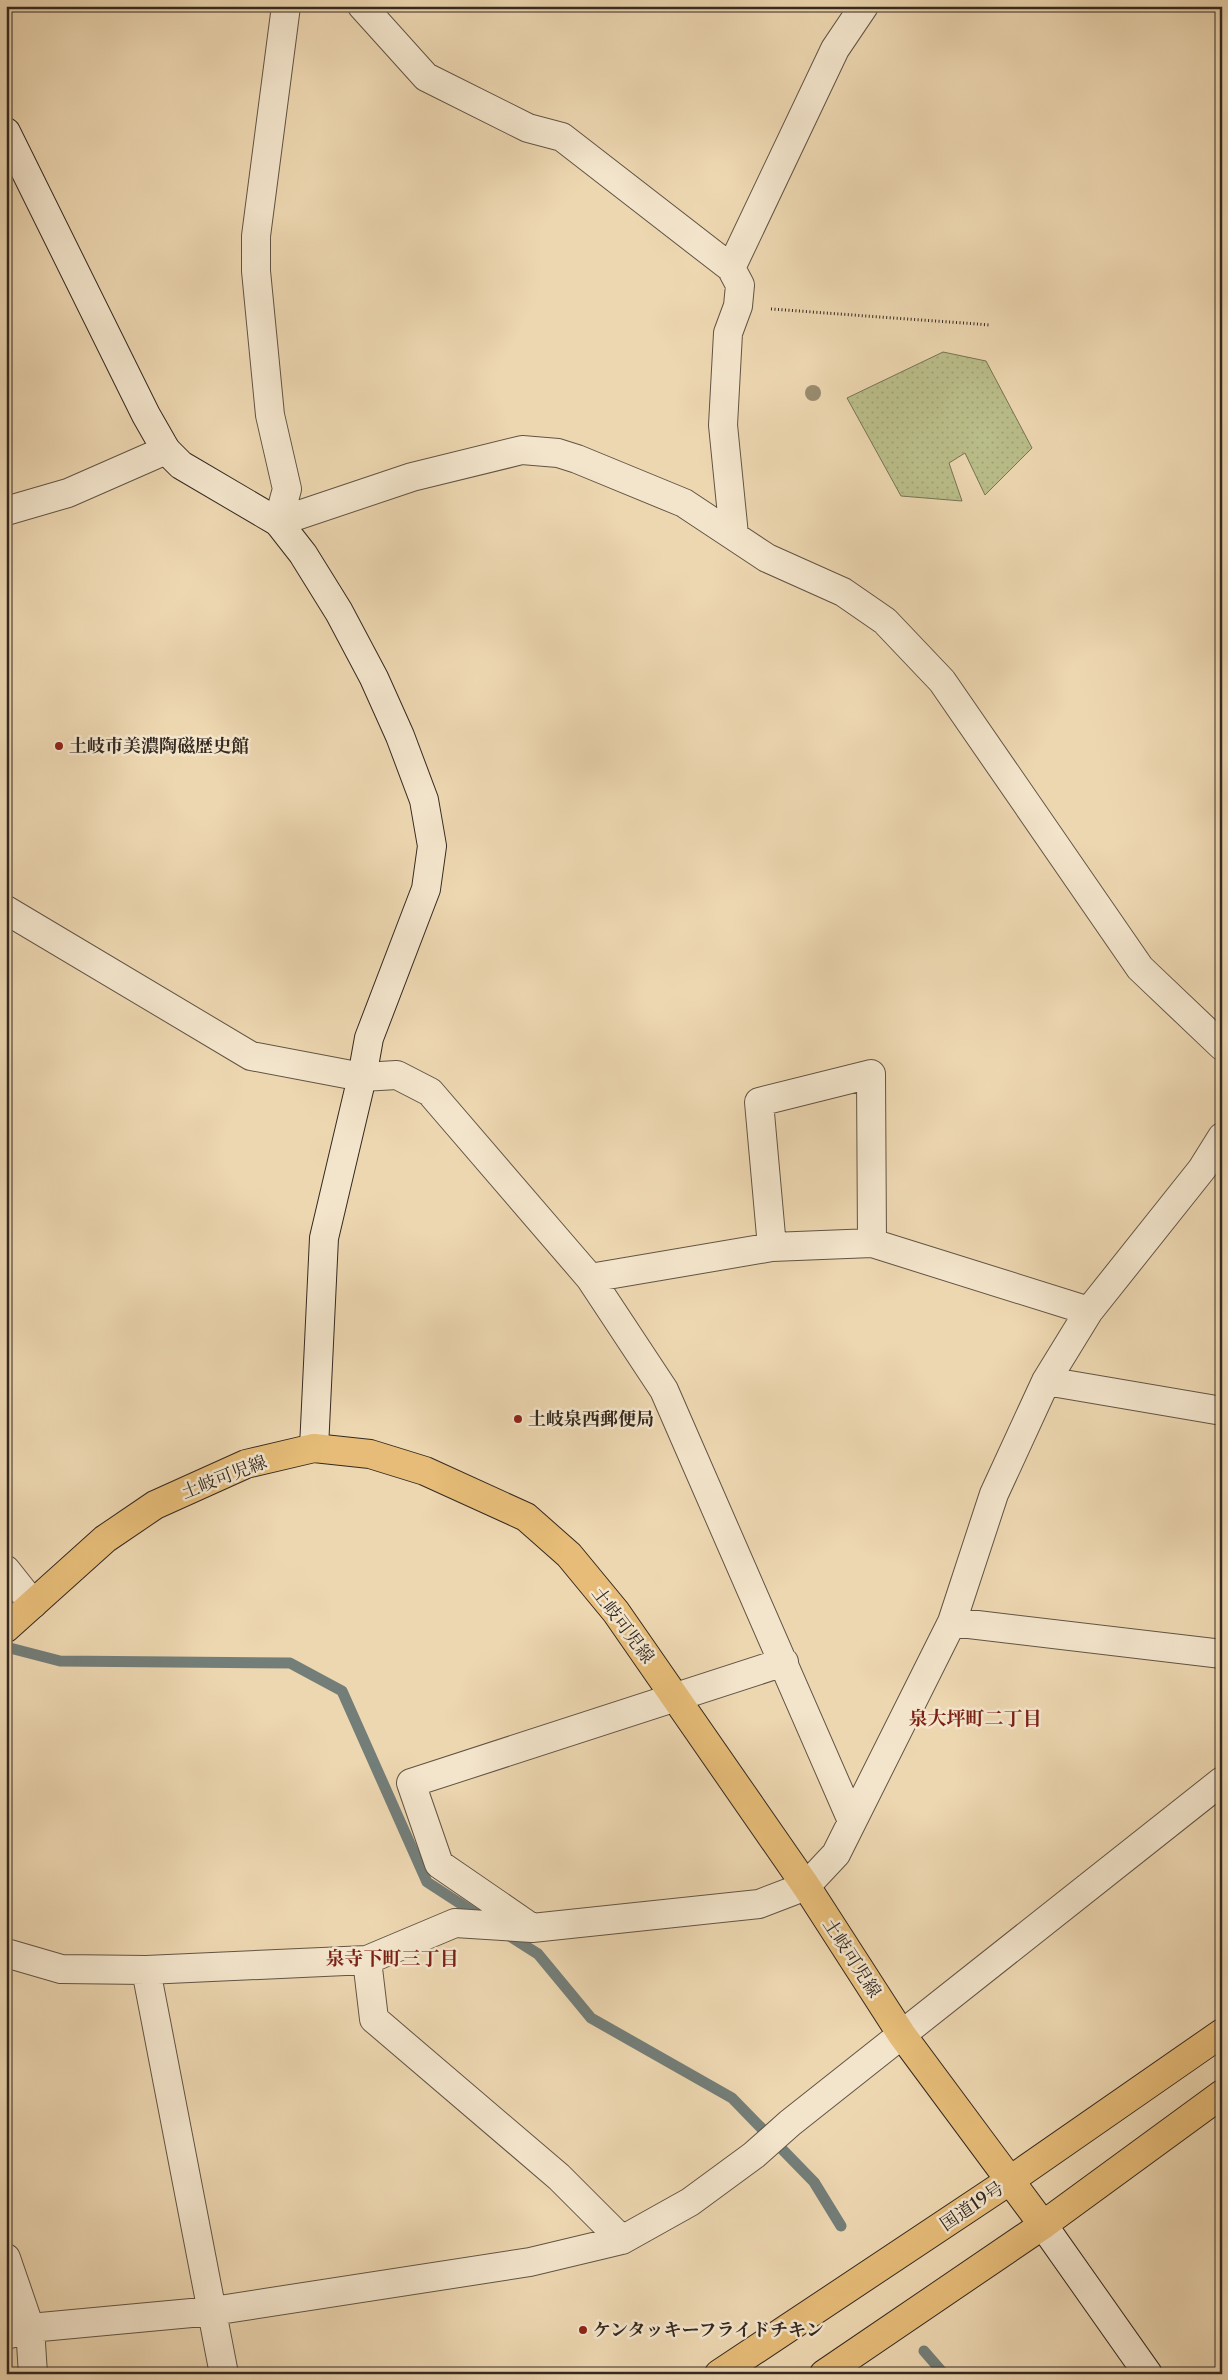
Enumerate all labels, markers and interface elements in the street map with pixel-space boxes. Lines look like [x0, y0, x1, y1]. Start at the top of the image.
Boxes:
place label: 土岐市美濃陶磁歴史館 [69, 735, 249, 757]
marker: 土岐市美濃陶磁歴史館 [53, 740, 65, 752]
place label: 土岐泉西郵便局 [528, 1408, 654, 1430]
marker: 土岐泉西郵便局 [512, 1413, 524, 1425]
street label: 土岐可児線 [178, 1451, 270, 1503]
street label: 土岐可児線 [587, 1582, 659, 1668]
district label: 泉大坪町二丁目 [908, 1707, 1042, 1730]
street label: 土岐可児線 [818, 1914, 886, 2002]
district label: 泉寺下町三丁目 [325, 1947, 459, 1970]
street label: 国道19号 [936, 2177, 1008, 2235]
place label: ケンタッキーフライドチキン [593, 2319, 824, 2341]
marker: ケンタッキーフライドチキン [577, 2324, 589, 2336]

